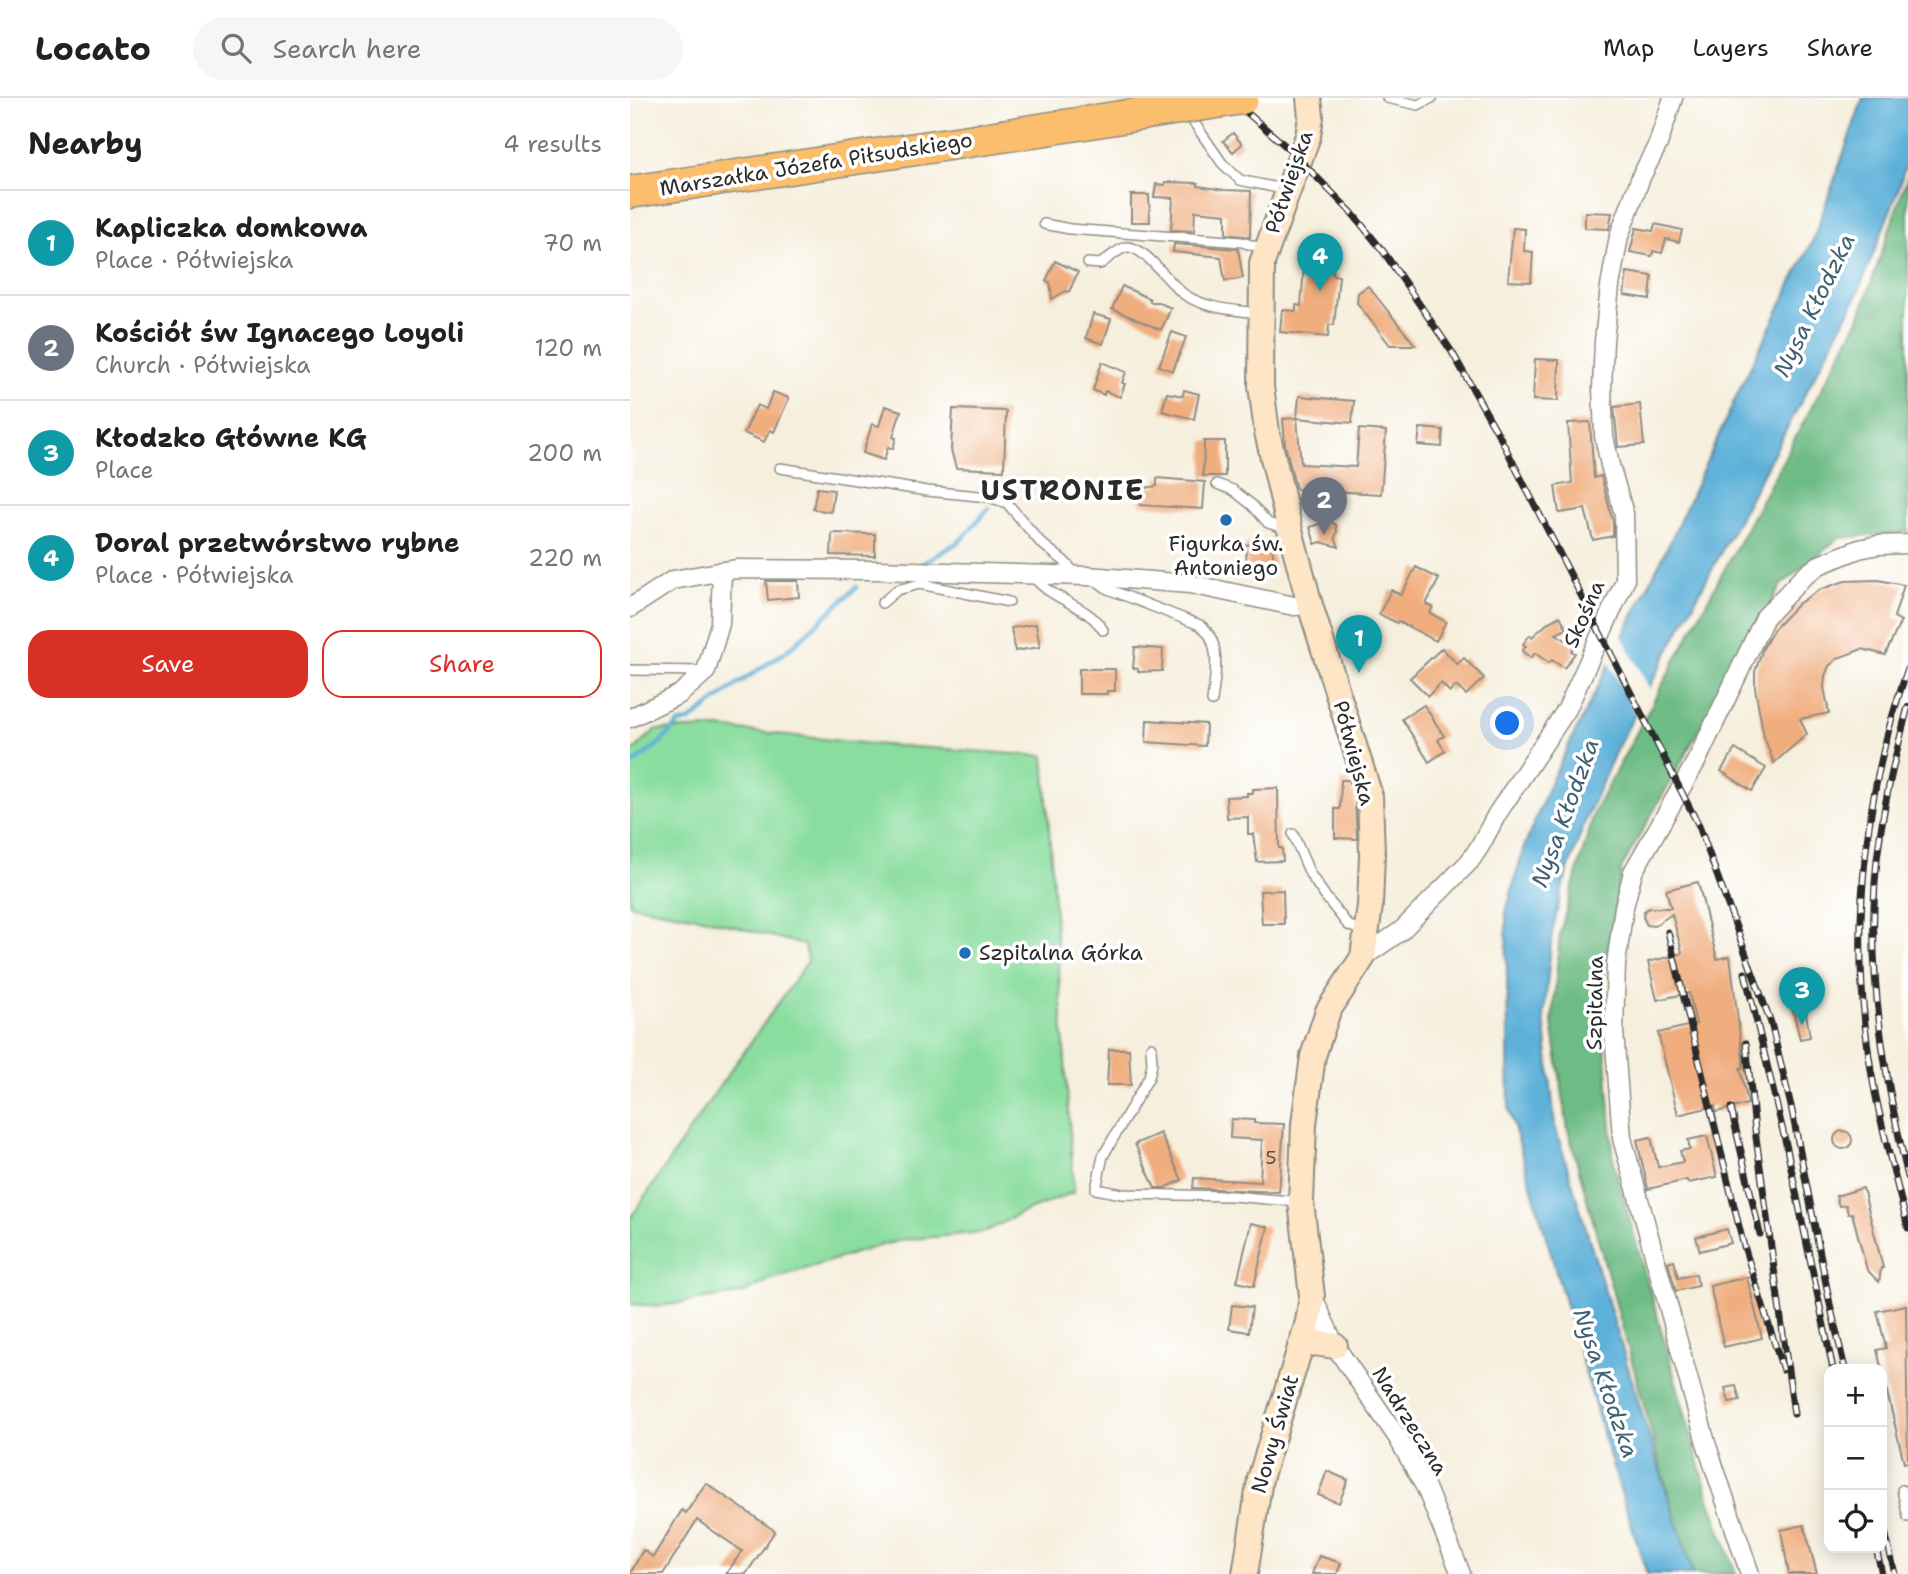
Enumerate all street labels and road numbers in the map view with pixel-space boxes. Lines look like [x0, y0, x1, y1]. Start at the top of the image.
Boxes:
street label: Marszałka Józefa Piłsudskiego [658, 125, 974, 203]
street label: Półwiejska [1258, 127, 1320, 237]
street label: Skośna [1557, 576, 1611, 652]
street label: Półwiejska [1327, 698, 1381, 808]
street label: Szpitalna [1580, 955, 1610, 1051]
street label: Nadrzeczna [1366, 1361, 1454, 1481]
street label: Nowy Świat [1244, 1371, 1305, 1497]

